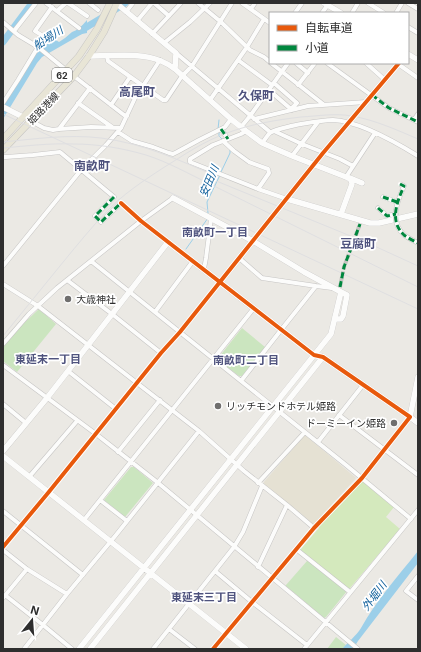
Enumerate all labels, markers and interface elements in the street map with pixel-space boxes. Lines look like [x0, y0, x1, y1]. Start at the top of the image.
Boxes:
legend [269, 12, 409, 64]
text: 自転車道 [305, 20, 353, 35]
water label: 船場川 [30, 23, 66, 53]
text: 小道 [305, 40, 329, 55]
road number: 62 [52, 68, 72, 82]
district label: 高尾町 [119, 84, 155, 99]
district label: 久保町 [238, 88, 274, 103]
street label: 姫路港線 [25, 89, 61, 127]
district label: 南畝町 [74, 158, 110, 173]
water label: 安田川 [196, 162, 222, 199]
district label: 南畝町一丁目 [182, 225, 248, 239]
district label: 豆腐町 [340, 236, 376, 251]
place label: 大歳神社 [76, 293, 116, 305]
marker: 大歳神社 [63, 294, 73, 304]
district label: 東延末一丁目 [15, 352, 81, 366]
district label: 南畝町二丁目 [213, 353, 279, 367]
place label: リッチモンドホテル姫路 [226, 400, 336, 412]
marker: リッチモンドホテル姫路 [213, 401, 223, 411]
place label: ドーミーイン姫路 [306, 417, 386, 429]
marker: ドーミーイン姫路 [389, 418, 399, 428]
water label: 外堀川 [358, 578, 390, 613]
district label: 東延末三丁目 [171, 590, 237, 604]
north arrow [12, 600, 52, 640]
text: N [29, 603, 41, 618]

